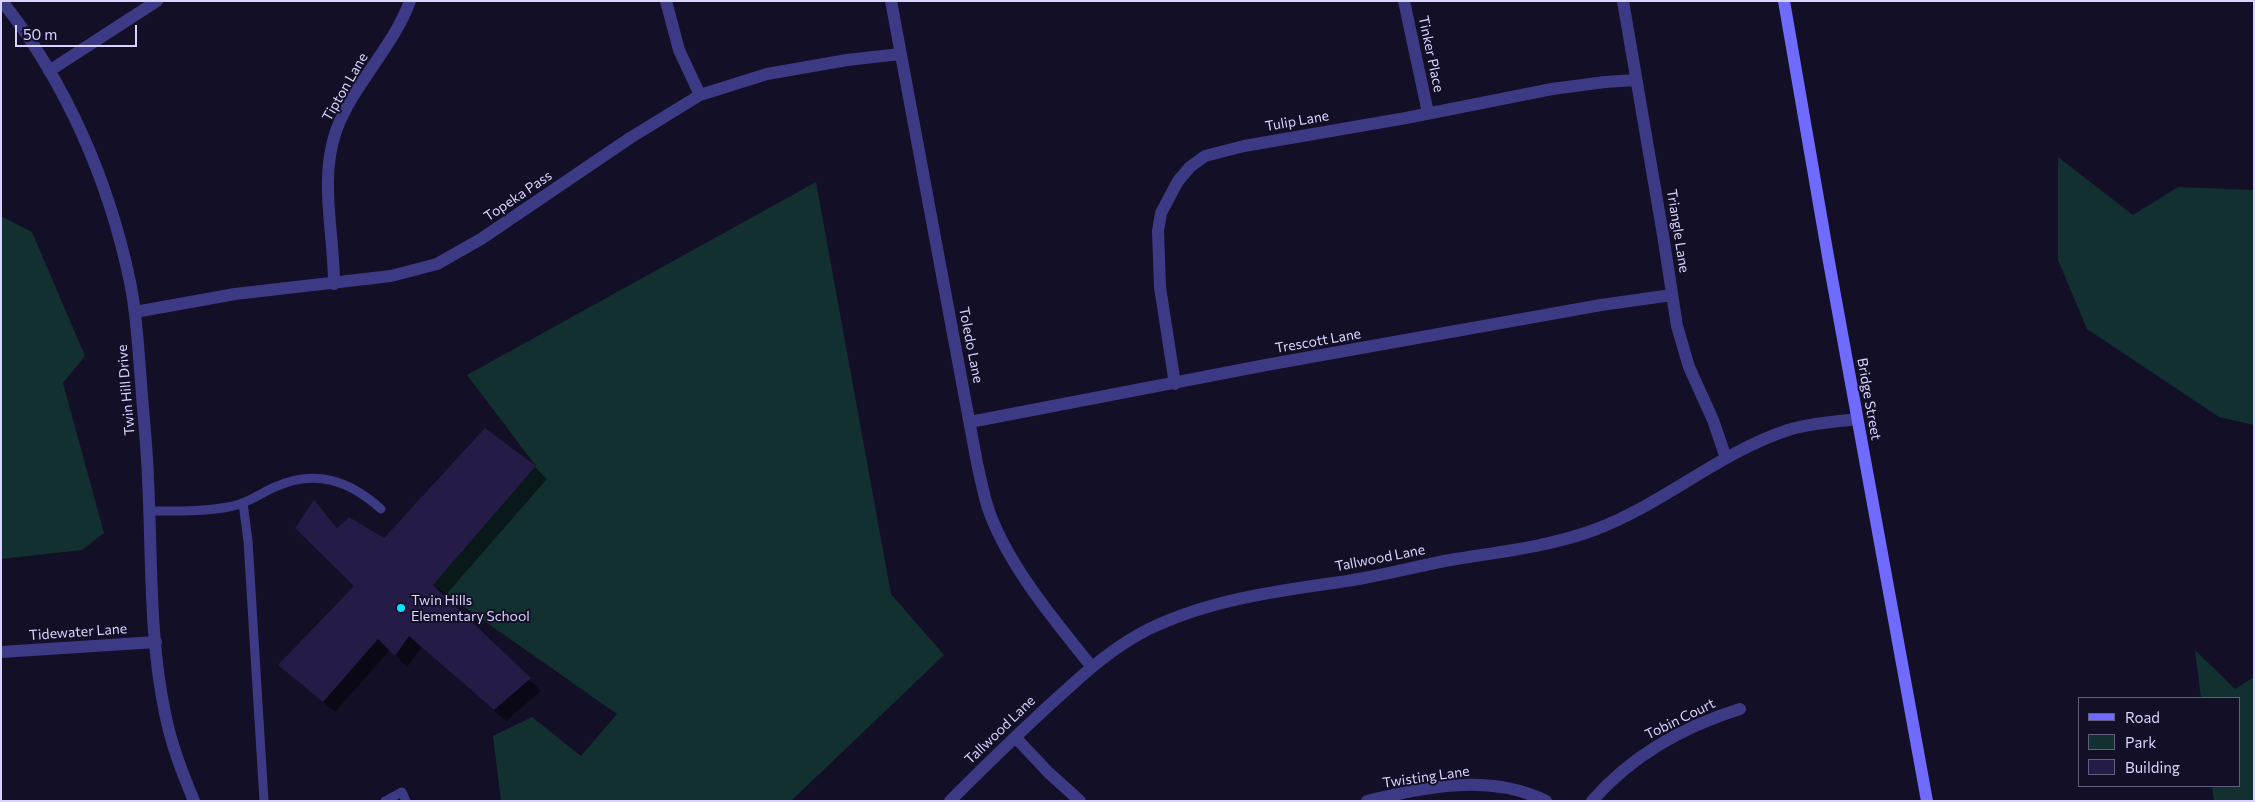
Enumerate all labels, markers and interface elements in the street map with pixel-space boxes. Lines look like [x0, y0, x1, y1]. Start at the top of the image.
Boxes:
street label: Tinker Place [1415, 14, 1447, 94]
scale bar [18, 15, 140, 47]
text: 50 m [23, 25, 57, 43]
street label: Tipton Lane [319, 50, 371, 124]
street label: Tulip Lane [1264, 107, 1330, 135]
street label: Topeka Pass [481, 167, 555, 225]
street label: Triangle Lane [1663, 188, 1693, 274]
street label: Toledo Lane [955, 306, 987, 384]
street label: Trescott Lane [1274, 325, 1362, 357]
street label: Twin Hill Drive [114, 344, 138, 436]
street label: Bridge Street [1853, 356, 1885, 442]
street label: Tallwood Lane [1334, 541, 1426, 575]
place label: Twin Hills Elementary School [411, 592, 530, 624]
marker: Twin Hills Elementary School [395, 602, 407, 614]
street label: Tidewater Lane [28, 620, 128, 644]
street label: Tallwood Lane [961, 692, 1039, 768]
street label: Tobin Court [1642, 695, 1718, 743]
legend [2078, 697, 2240, 787]
text: Road [2125, 708, 2160, 726]
text: Park [2125, 733, 2156, 751]
text: Building [2125, 758, 2180, 776]
street label: Twisting Lane [1381, 763, 1471, 791]

